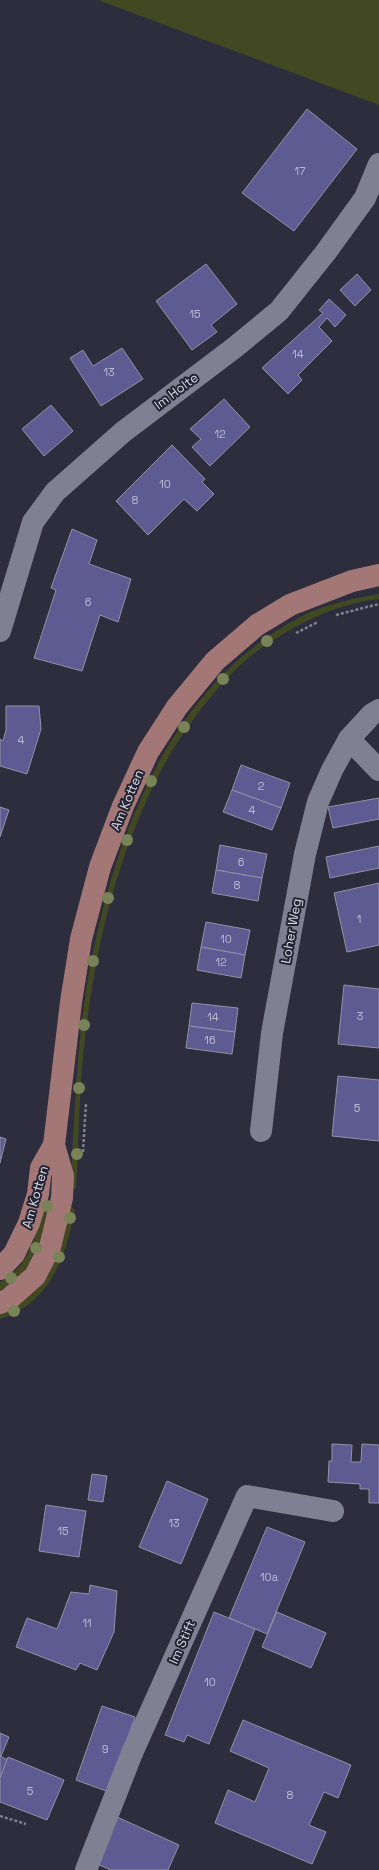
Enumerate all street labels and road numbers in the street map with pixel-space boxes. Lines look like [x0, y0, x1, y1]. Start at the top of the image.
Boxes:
street label: Im Holte [151, 369, 201, 413]
street label: Am Kotten [107, 767, 147, 833]
street label: Loher Weg [277, 897, 305, 965]
street label: Am Kotten [18, 1164, 52, 1230]
street label: Im Stift [165, 1617, 199, 1667]

